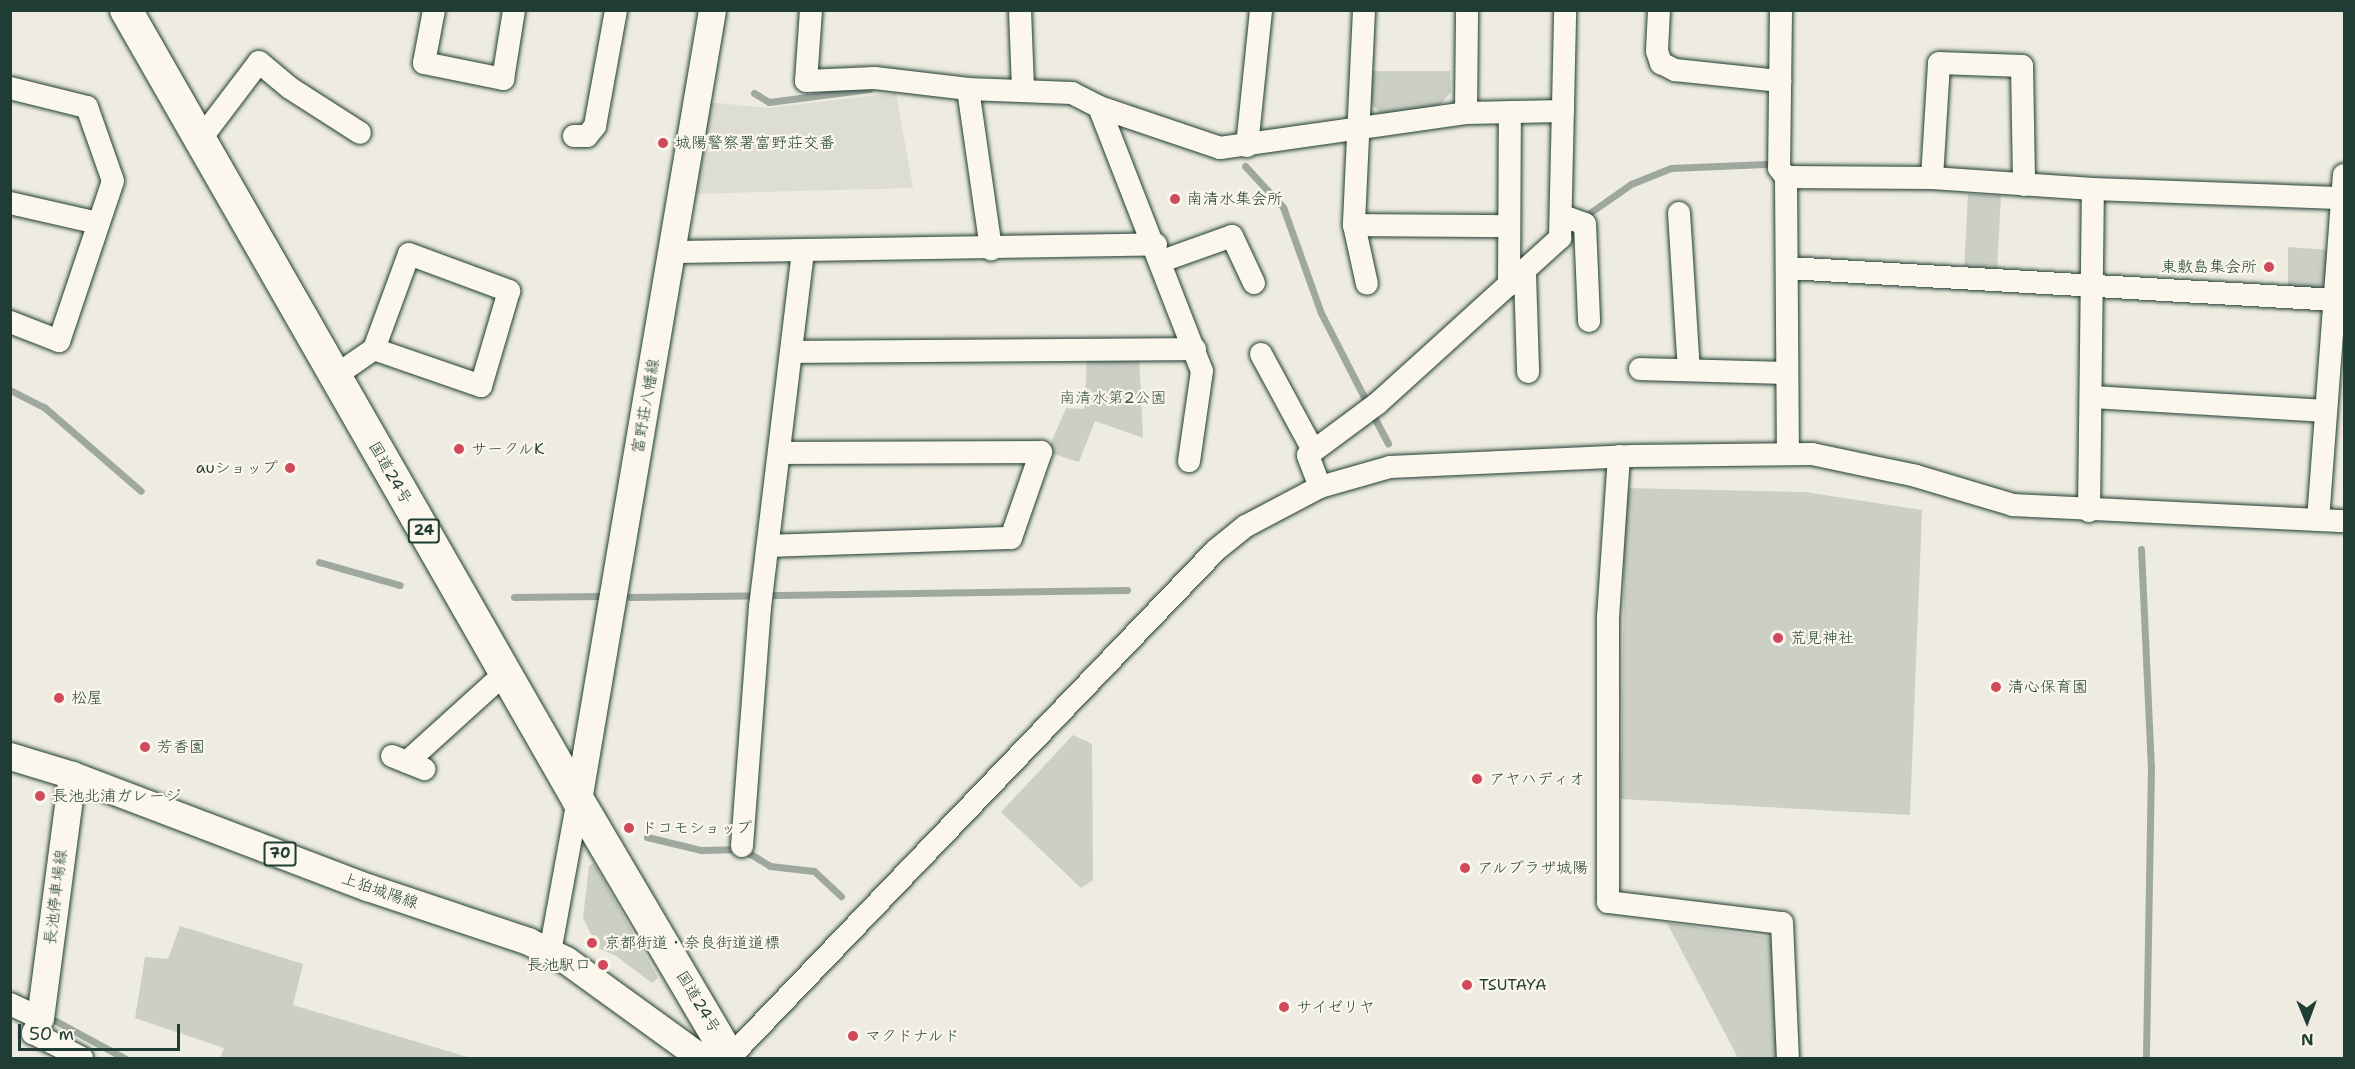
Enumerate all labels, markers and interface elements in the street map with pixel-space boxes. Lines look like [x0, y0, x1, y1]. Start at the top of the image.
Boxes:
place label: 城陽警察署富野荘交番 [675, 133, 835, 153]
marker: 城陽警察署富野荘交番 [656, 136, 670, 150]
place label: 南清水集会所 [1187, 189, 1283, 209]
marker: 南清水集会所 [1168, 192, 1182, 206]
place label: 東敷島集会所 [2161, 257, 2257, 277]
marker: 東敷島集会所 [2262, 260, 2276, 274]
street label: 富野荘八幡線 [628, 357, 664, 455]
park label: 南清水第2公園 [1059, 388, 1167, 408]
street label: 国道24号 [364, 438, 416, 508]
place label: サークルK [471, 439, 545, 459]
marker: サークルK [452, 442, 466, 456]
place label: auショップ [195, 458, 278, 478]
marker: auショップ [283, 461, 297, 475]
road number: 24 [408, 519, 440, 543]
place label: 荒見神社 [1790, 628, 1854, 648]
marker: 荒見神社 [1771, 631, 1785, 645]
place label: 清心保育園 [2008, 677, 2088, 697]
marker: 清心保育園 [1989, 680, 2003, 694]
place label: 松屋 [71, 688, 103, 708]
marker: 松屋 [52, 691, 66, 705]
place label: 芳香園 [157, 737, 205, 757]
marker: 芳香園 [138, 740, 152, 754]
place label: アヤハディオ [1489, 769, 1585, 789]
marker: アヤハディオ [1470, 772, 1484, 786]
place label: 長池北浦ガレージ [52, 786, 181, 806]
marker: 長池北浦ガレージ [33, 789, 47, 803]
place label: ドコモショップ [641, 818, 753, 838]
marker: ドコモショップ [622, 821, 636, 835]
road number: 70 [264, 842, 296, 866]
street label: 長池停車場線 [41, 848, 71, 946]
place label: アルプラザ城陽 [1477, 858, 1589, 878]
marker: アルプラザ城陽 [1458, 861, 1472, 875]
street label: 上狛城陽線 [339, 869, 421, 913]
place label: 京都街道・奈良街道道標 [604, 933, 780, 953]
marker: 京都街道・奈良街道道標 [585, 936, 599, 950]
place label: 長池駅口 [527, 955, 591, 975]
marker: 長池駅口 [596, 958, 610, 972]
street label: 国道24号 [672, 967, 724, 1037]
place label: TSUTAYA [1479, 975, 1547, 995]
marker: TSUTAYA [1460, 978, 1474, 992]
north arrow [2277, 991, 2337, 1051]
place label: サイゼリヤ [1296, 997, 1376, 1017]
marker: サイゼリヤ [1277, 1000, 1291, 1014]
scale bar [21, 1012, 183, 1050]
text: 50 m [29, 1022, 74, 1046]
place label: マクドナルド [865, 1026, 961, 1046]
marker: マクドナルド [846, 1029, 860, 1043]
text: N [2301, 1029, 2314, 1050]

